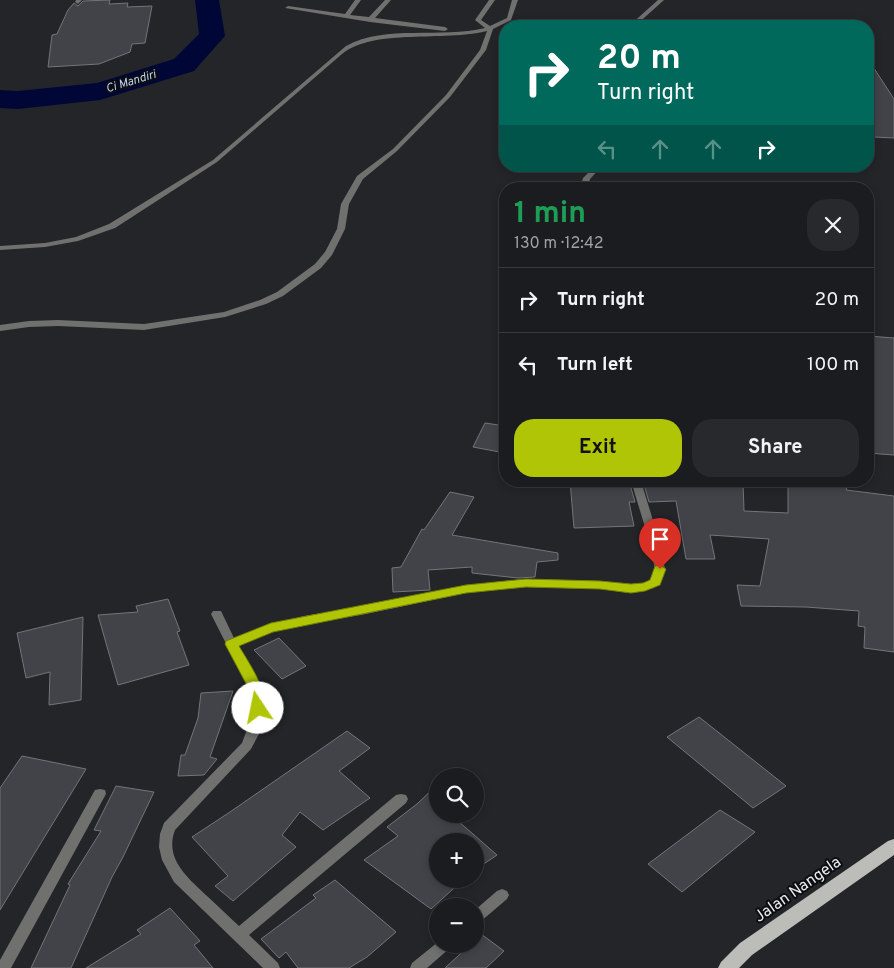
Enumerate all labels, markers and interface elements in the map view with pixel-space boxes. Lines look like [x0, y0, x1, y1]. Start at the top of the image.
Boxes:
text: 20 m [597, 37, 681, 81]
icon: right [514, 40, 579, 105]
water label: Ci Mandiri [104, 66, 159, 97]
text: Turn right [597, 80, 694, 107]
icon: left [593, 135, 621, 163]
icon: ahead [646, 135, 674, 163]
icon: ahead [699, 135, 727, 163]
icon: right [752, 135, 780, 163]
text: 1 min [514, 196, 586, 233]
button: close [807, 199, 859, 251]
text: 130 m · 12:42 [514, 234, 604, 254]
icon: right [514, 286, 542, 314]
text: Turn right [557, 288, 645, 312]
text: 20 m [815, 288, 859, 312]
icon: left [514, 351, 542, 379]
text: Turn left [557, 353, 633, 377]
text: 100 m [807, 353, 859, 377]
button: Exit [514, 419, 682, 477]
button: Share [692, 419, 859, 477]
pin [639, 518, 681, 569]
icon: arrive [646, 525, 674, 553]
position arrow [231, 681, 283, 733]
map controls [429, 768, 484, 953]
button: search [429, 768, 484, 823]
button: + [429, 833, 484, 888]
street label: Jalan Nangela [751, 853, 845, 927]
button: − [429, 898, 484, 953]

